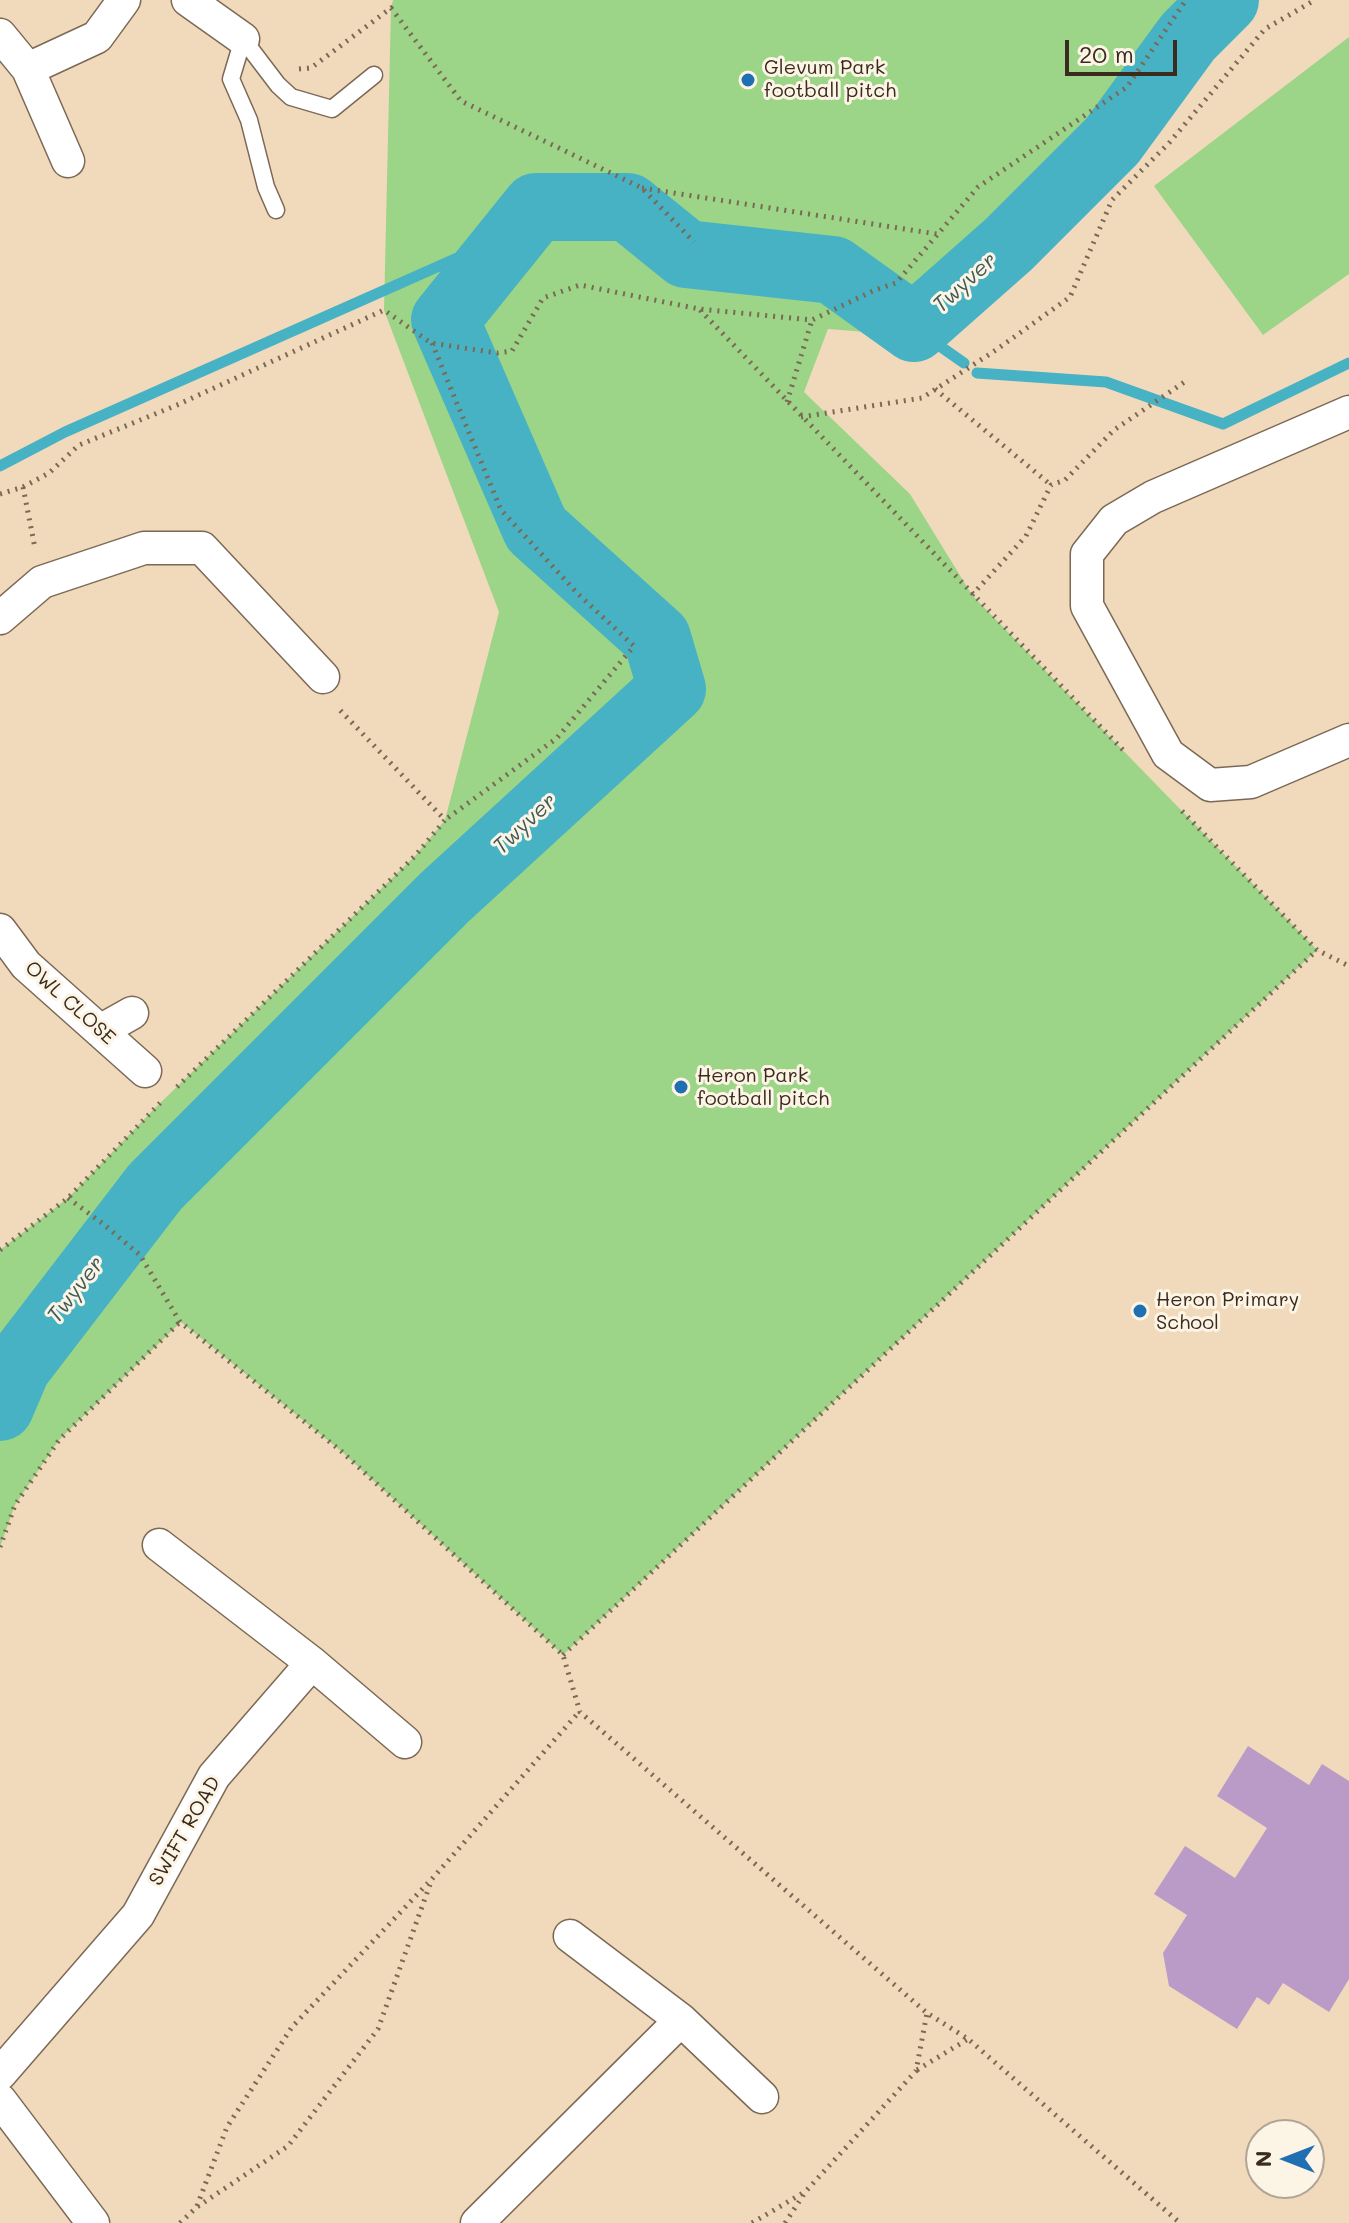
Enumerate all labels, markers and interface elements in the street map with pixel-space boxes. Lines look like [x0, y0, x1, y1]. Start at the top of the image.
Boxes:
scale bar [1069, 24, 1181, 74]
text: 20 m [1079, 38, 1134, 69]
place label: Glevum Park football pitch [764, 56, 896, 103]
marker: Glevum Park football pitch [739, 71, 757, 89]
water label: Twyver [928, 247, 1002, 319]
water label: Twyver [488, 788, 562, 860]
street label: OWL CLOSE [20, 956, 120, 1050]
place label: Heron Park football pitch [697, 1064, 829, 1111]
marker: Heron Park football pitch [672, 1078, 690, 1096]
water label: Twyver [42, 1251, 110, 1329]
place label: Heron Primary School [1156, 1288, 1299, 1335]
marker: Heron Primary School [1131, 1302, 1149, 1320]
street label: SWIFT ROAD [144, 1772, 226, 1890]
north arrow [1245, 2119, 1325, 2199]
text: N [1248, 2151, 1277, 2167]

